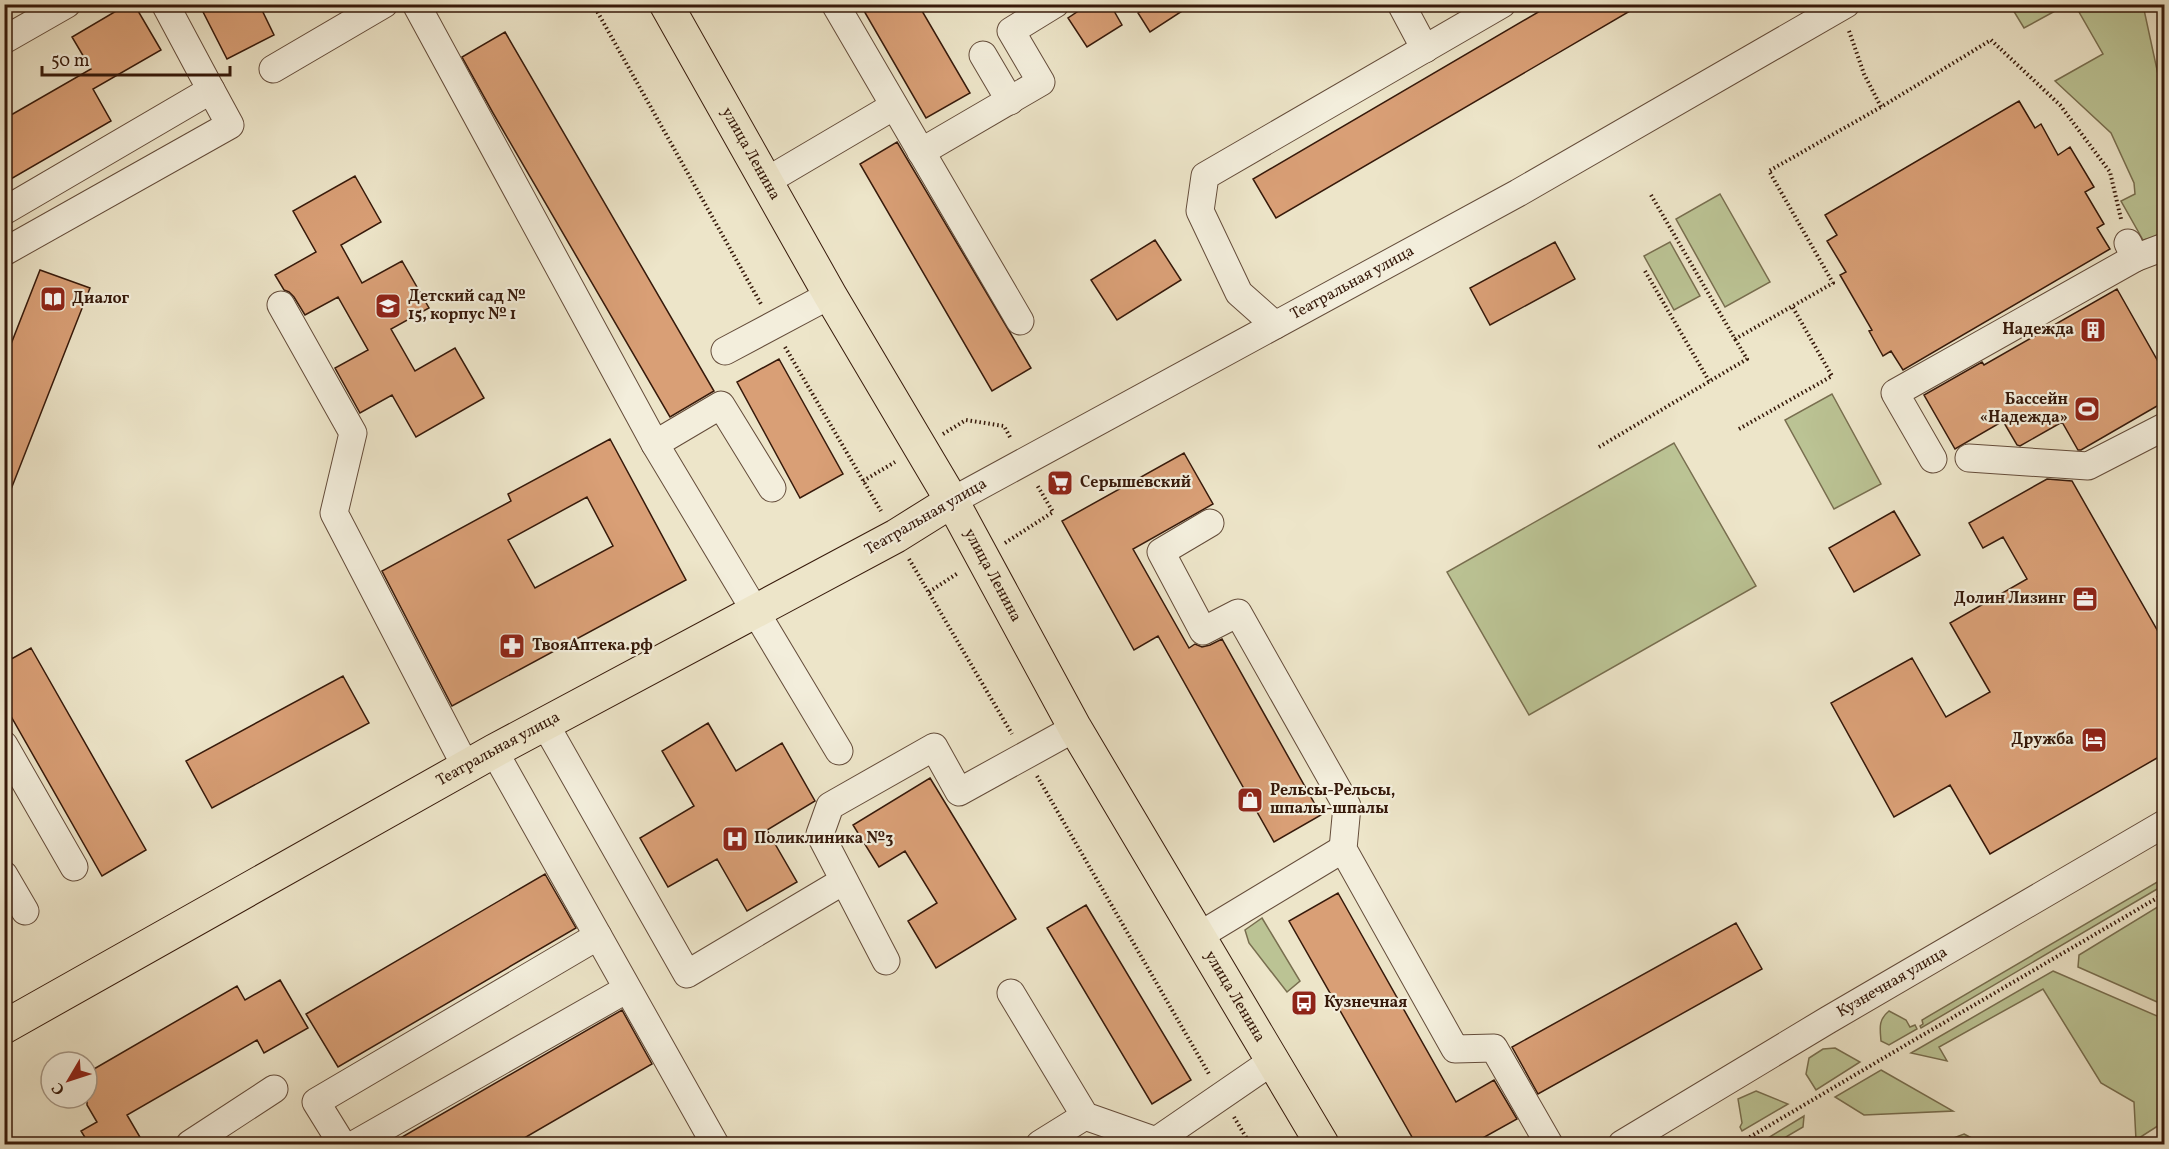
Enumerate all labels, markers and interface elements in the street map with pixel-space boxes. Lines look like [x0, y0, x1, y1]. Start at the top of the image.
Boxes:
scale bar [42, 39, 230, 77]
text: 50 m [51, 49, 90, 74]
street label: улица Ленина [715, 103, 785, 204]
street label: Театральная улица [1287, 240, 1418, 326]
library icon: Диалог [38, 284, 68, 314]
place label: Детский сад № 15, корпус № 1 [408, 286, 526, 326]
place label: Диалог [72, 288, 130, 310]
school or university icon: Детский сад № 15, корпус № 1 [373, 291, 403, 321]
building icon: Надежда [2078, 315, 2108, 345]
place label: Надежда [2002, 319, 2074, 341]
place label: Бассейн «Надежда» [1980, 389, 2068, 429]
sports icon: Бассейн «Надежда» [2072, 394, 2102, 424]
supermarket icon: Серышевский [1045, 468, 1075, 498]
place label: Серышевский [1080, 472, 1191, 494]
street label: Театральная улица [861, 473, 991, 561]
street label: улица Ленина [958, 525, 1027, 626]
office icon: Долин Лизинг [2070, 584, 2100, 614]
place label: Долин Лизинг [1954, 588, 2066, 610]
pharmacy icon: ТвояАптека.рф [497, 631, 527, 661]
place label: ТвояАптека.рф [532, 635, 653, 657]
street label: Театральная улица [432, 707, 564, 792]
hotel icon: Дружба [2079, 725, 2109, 755]
place label: Дружба [2011, 729, 2074, 751]
place label: Рельсы-Рельсы, шпалы-шпалы [1270, 780, 1395, 820]
shop icon: Рельсы-Рельсы, шпалы-шпалы [1235, 785, 1265, 815]
hospital icon: Поликлиника №3 [720, 824, 750, 854]
place label: Поликлиника №3 [754, 828, 893, 850]
street label: Кузнечная улица [1833, 942, 1952, 1023]
street label: улица Ленина [1199, 947, 1270, 1047]
bus stop icon: Кузнечная [1289, 988, 1319, 1018]
place label: Кузнечная [1324, 992, 1407, 1014]
north arrow [39, 1050, 99, 1110]
text: С [47, 1077, 71, 1099]

